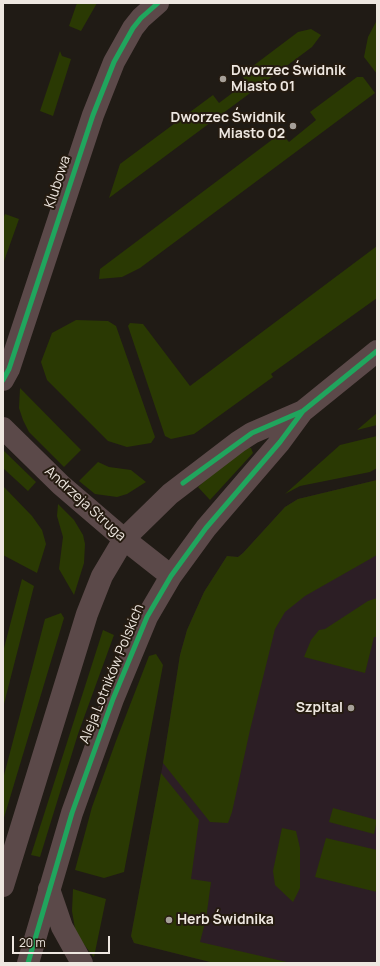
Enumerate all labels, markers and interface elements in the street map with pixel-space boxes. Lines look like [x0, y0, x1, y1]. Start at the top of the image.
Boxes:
place label: Dworzec Świdnik Miasto 01 [231, 63, 345, 96]
marker: Dworzec Świdnik Miasto 01 [218, 74, 228, 84]
place label: Dworzec Świdnik Miasto 02 [171, 110, 285, 142]
marker: Dworzec Świdnik Miasto 02 [288, 121, 298, 131]
street label: Klubowa [42, 154, 74, 210]
street label: Andrzeja Struga [41, 463, 129, 545]
street label: Aleja Lotników Polskich [76, 602, 148, 746]
place label: Szpital [296, 700, 343, 716]
marker: Szpital [346, 703, 356, 713]
place label: Herb Świdnika [177, 912, 274, 928]
marker: Herb Świdnika [164, 915, 174, 925]
scale bar [14, 928, 112, 954]
text: 20 m [19, 934, 46, 951]

